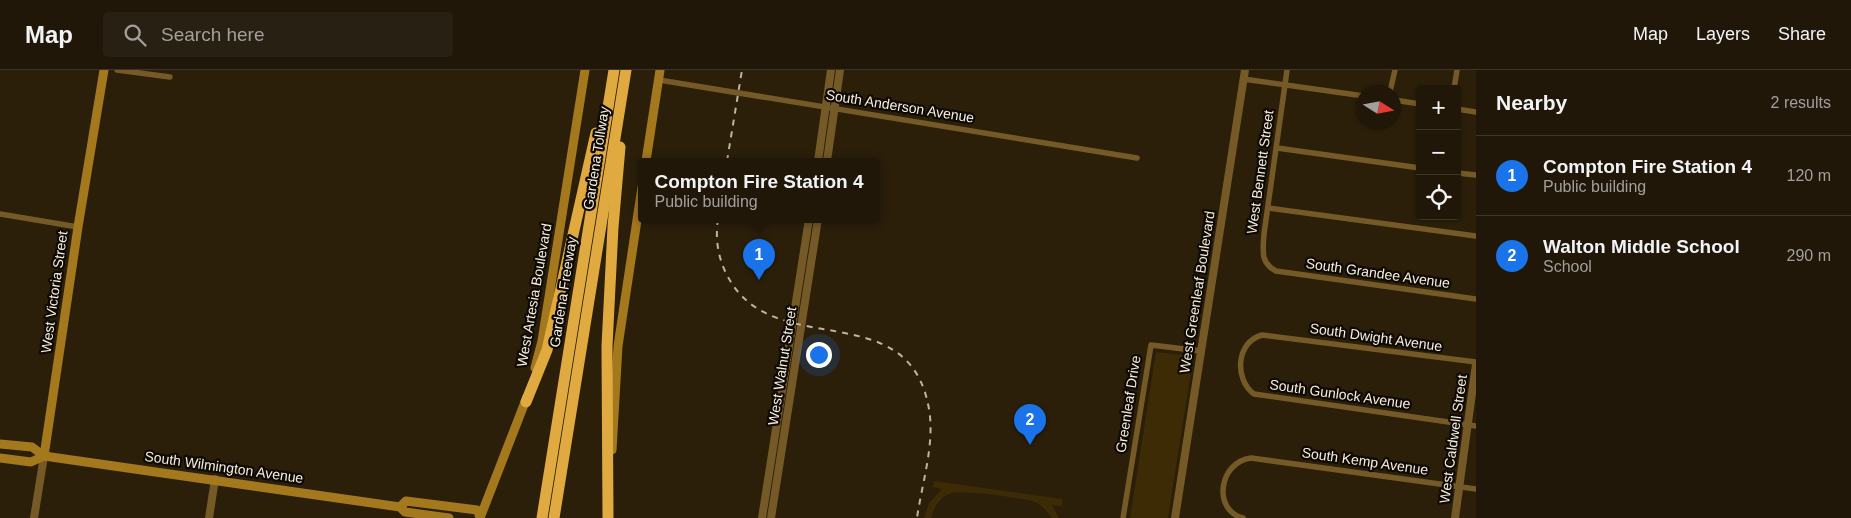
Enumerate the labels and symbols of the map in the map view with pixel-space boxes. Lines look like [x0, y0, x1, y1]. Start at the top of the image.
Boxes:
north arrow [1356, 85, 1401, 130]
street label: South Anderson Avenue [825, 86, 976, 126]
street label: Gardena Tollway [580, 105, 612, 211]
street label: West Bennett Street [1243, 109, 1277, 235]
street label: West Greenleaf Boulevard [1176, 210, 1218, 374]
street label: West Artesia Boulevard [514, 222, 554, 368]
street label: West Victoria Street [38, 230, 71, 354]
street label: Gardena Freeway [546, 235, 580, 349]
pin: 1 [743, 239, 775, 280]
street label: South Grandee Avenue [1305, 255, 1451, 291]
street label: West Walnut Street [765, 305, 799, 426]
street label: South Dwight Avenue [1309, 320, 1443, 354]
your location [806, 342, 832, 368]
street label: Greenleaf Drive [1112, 354, 1144, 454]
street label: West Caldwell Street [1436, 374, 1470, 504]
street label: South Gunlock Avenue [1268, 376, 1412, 412]
pin: 2 [1014, 404, 1046, 445]
street label: South Kemp Avenue [1301, 444, 1429, 478]
street label: South Wilmington Avenue [144, 448, 305, 486]

